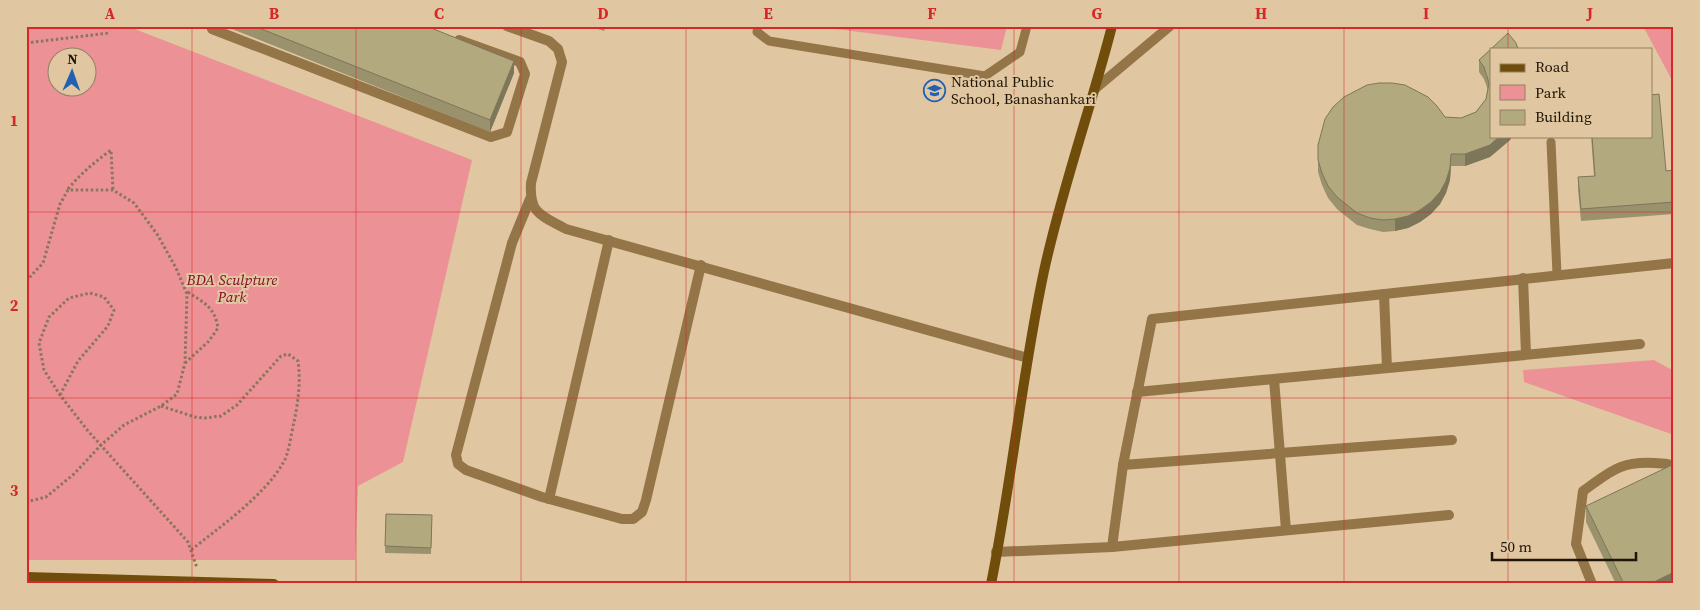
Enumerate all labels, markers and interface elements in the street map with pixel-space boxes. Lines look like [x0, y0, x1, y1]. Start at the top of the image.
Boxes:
text: A [105, 2, 116, 24]
text: B [269, 2, 280, 24]
text: C [434, 2, 444, 24]
text: D [597, 2, 609, 24]
text: E [763, 2, 773, 24]
text: F [927, 2, 937, 24]
text: G [1092, 2, 1103, 24]
text: H [1255, 2, 1267, 24]
text: I [1423, 2, 1429, 24]
text: J [1586, 2, 1593, 24]
north arrow [48, 48, 98, 98]
legend [1490, 48, 1652, 138]
text: N [67, 49, 78, 69]
text: Road [1535, 56, 1569, 77]
place label: National Public School, Banashankari [951, 71, 1096, 109]
school or university icon: National Public School, Banashankari [923, 78, 947, 102]
text: Park [1535, 82, 1567, 103]
text: Building [1535, 106, 1592, 127]
text: 1 [10, 109, 18, 131]
park label: BDA Sculpture Park [186, 269, 277, 307]
text: 2 [10, 294, 19, 316]
text: 3 [10, 479, 19, 501]
scale bar [1492, 530, 1636, 562]
text: 50 m [1500, 536, 1532, 557]

